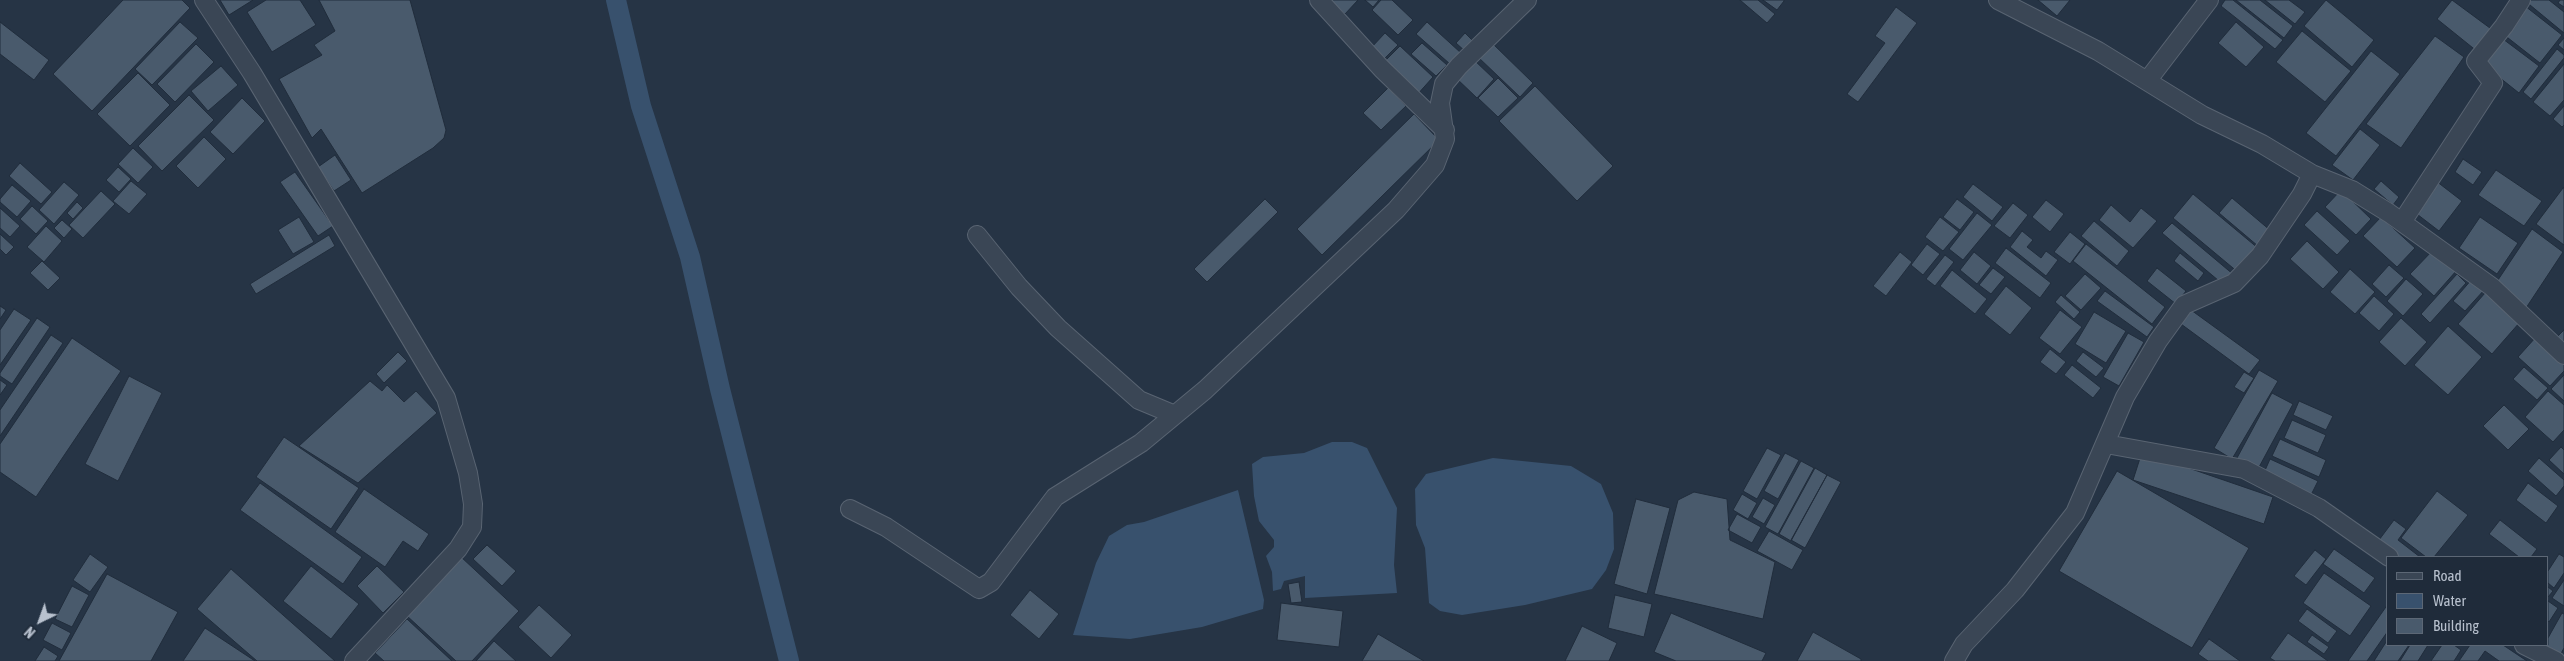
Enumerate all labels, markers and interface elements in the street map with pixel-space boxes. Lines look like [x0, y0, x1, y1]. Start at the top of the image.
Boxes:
legend [2386, 556, 2549, 646]
text: Road [2433, 567, 2462, 584]
text: Water [2433, 592, 2466, 609]
north arrow [15, 596, 65, 646]
text: Building [2433, 617, 2479, 634]
text: N [22, 623, 38, 641]

